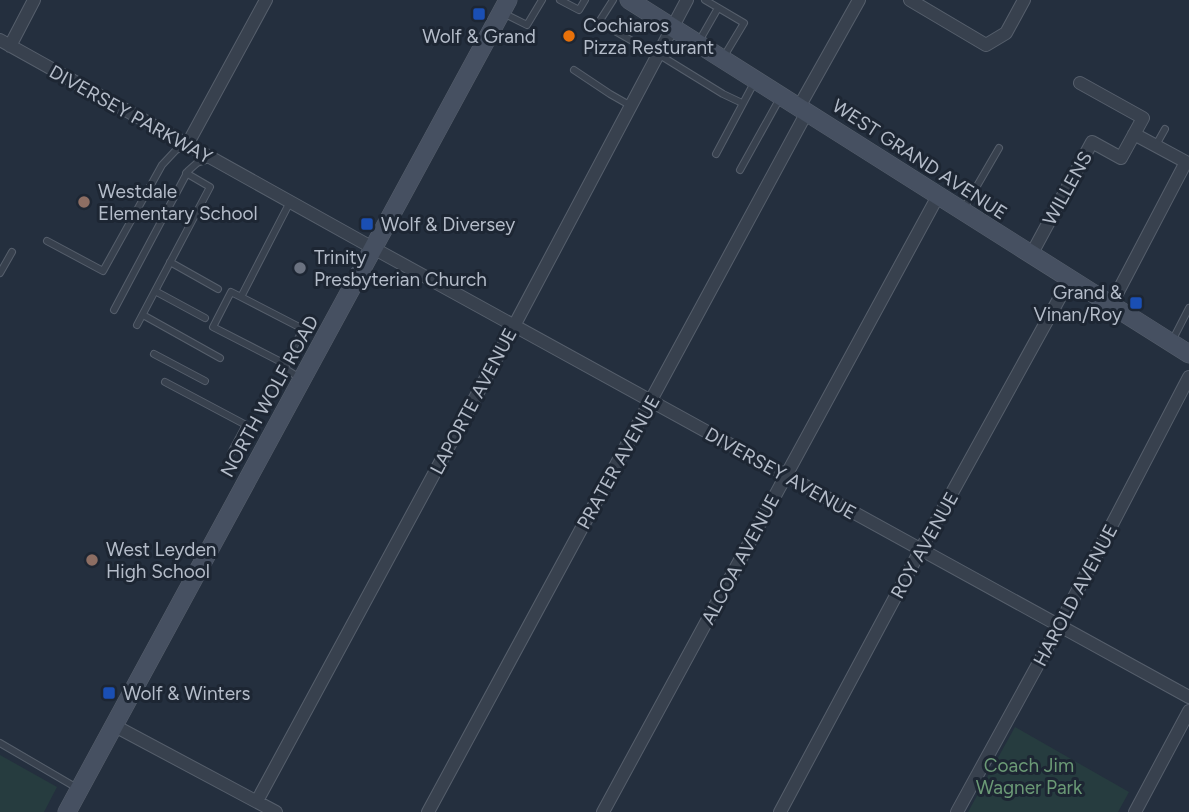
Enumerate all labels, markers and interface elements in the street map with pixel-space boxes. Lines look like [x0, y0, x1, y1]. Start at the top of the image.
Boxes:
marker: Wolf & Grand [471, 6, 487, 22]
place label: Cochiaros Pizza Resturant [583, 14, 714, 59]
place label: Wolf & Grand [422, 25, 536, 48]
marker: Cochiaros Pizza Resturant [561, 28, 577, 44]
street label: DIVERSEY PARKWAY [45, 60, 217, 169]
street label: WEST GRAND AVENUE [828, 94, 1011, 225]
street label: WILLENS [1038, 147, 1097, 229]
place label: Westdale Elementary School [98, 180, 258, 225]
marker: Westdale Elementary School [76, 194, 92, 210]
place label: Wolf & Diversey [381, 213, 515, 236]
marker: Wolf & Diversey [359, 216, 375, 232]
place label: Trinity Presbyterian Church [314, 246, 487, 291]
marker: Trinity Presbyterian Church [292, 260, 308, 276]
place label: Grand & Vinan/Roy [1033, 281, 1123, 326]
marker: Grand & Vinan/Roy [1128, 295, 1144, 311]
street label: NORTH WOLF ROAD [215, 311, 323, 481]
street label: LAPORTE AVENUE [425, 324, 522, 478]
street label: PRATER AVENUE [572, 391, 665, 533]
street label: DIVERSEY AVENUE [701, 422, 860, 525]
street label: ROY AVENUE [886, 488, 963, 603]
street label: ALCOA AVENUE [696, 490, 785, 628]
street label: HAROLD AVENUE [1028, 520, 1123, 670]
place label: West Leyden High School [106, 538, 216, 583]
marker: West Leyden High School [84, 552, 100, 568]
place label: Wolf & Winters [123, 682, 250, 705]
marker: Wolf & Winters [101, 685, 117, 701]
park label: Coach Jim Wagner Park [976, 754, 1083, 799]

